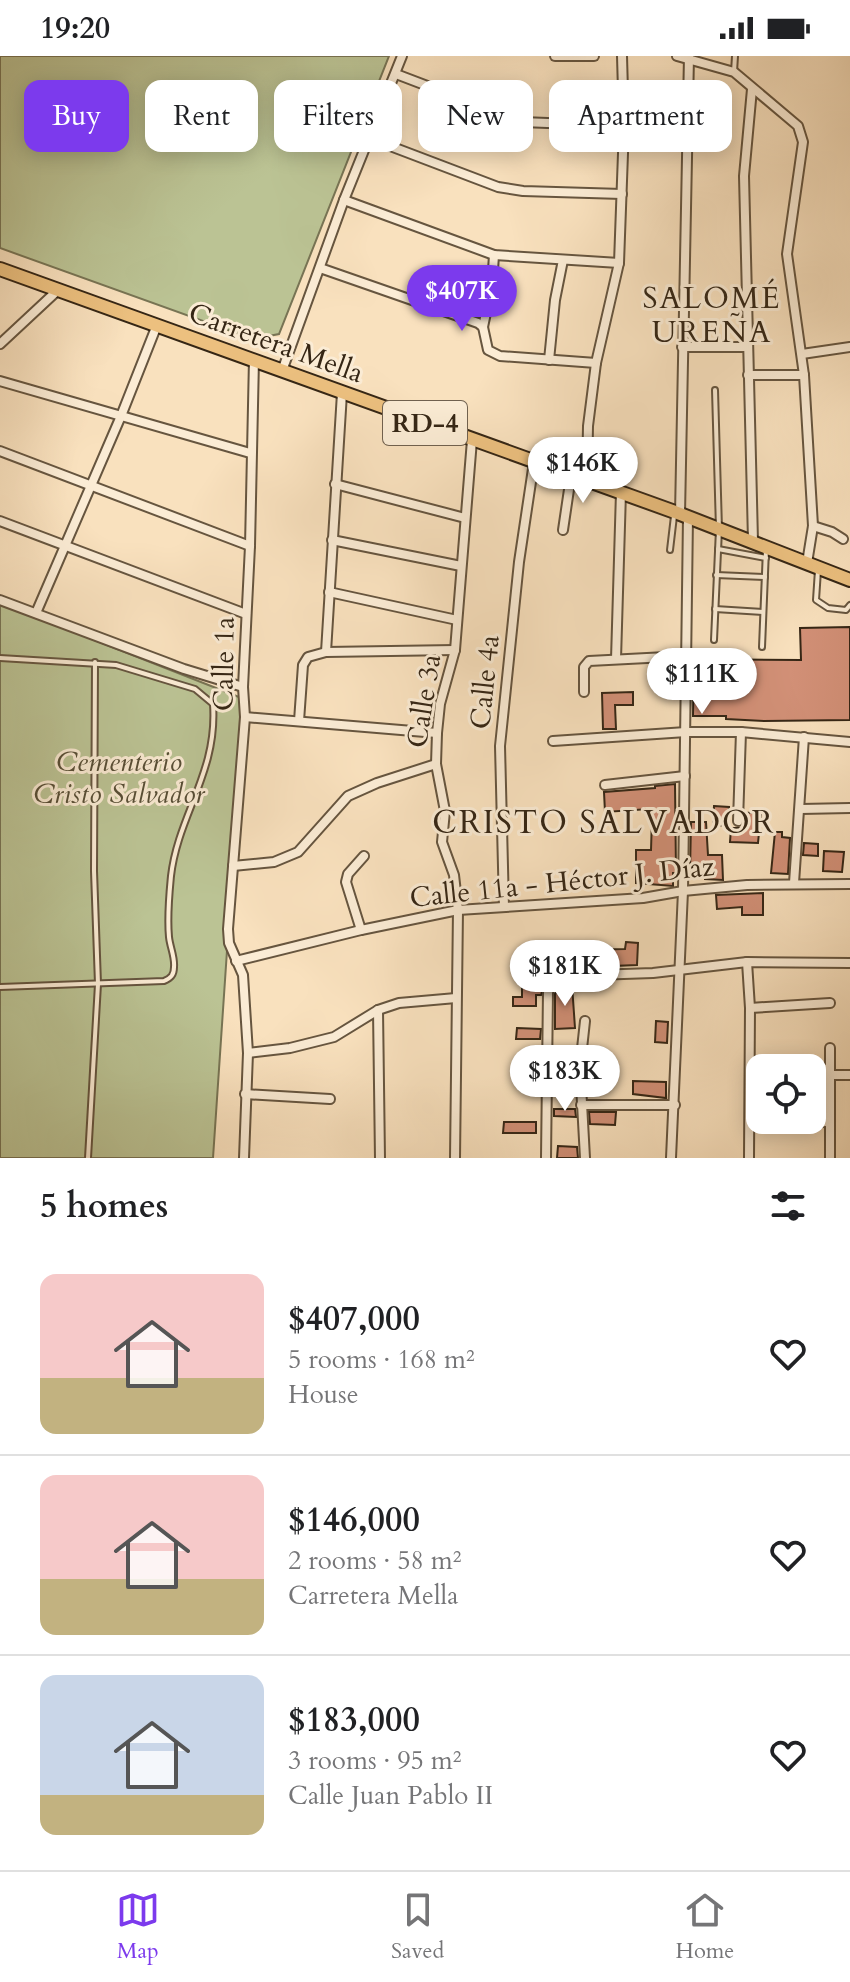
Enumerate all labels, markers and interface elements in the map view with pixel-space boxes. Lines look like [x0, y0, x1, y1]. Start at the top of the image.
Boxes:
text: 19:20 [40, 8, 110, 49]
chip: Buy [24, 80, 129, 152]
chip: Rent [145, 80, 258, 152]
chip: Filters [274, 80, 402, 152]
chip: New [418, 80, 533, 152]
chip: Apartment [549, 80, 732, 152]
pin: $407K [406, 265, 518, 333]
text: $407K [425, 273, 499, 308]
district label: SALOMÉ UREÑA [642, 278, 782, 353]
street label: Carretera Mella [183, 294, 369, 392]
road number: RD-4 [383, 401, 467, 445]
pin: $146K [527, 437, 639, 505]
text: $146K [546, 445, 620, 480]
street label: Calle 1a [204, 616, 244, 712]
street label: Calle 4a [461, 633, 509, 731]
pin: $111K [646, 648, 758, 716]
street label: Calle 3a [398, 651, 450, 751]
text: $111K [665, 656, 739, 691]
park label: Cementerio Cristo Salvador [33, 743, 205, 813]
district label: CRISTO SALVADOR [432, 801, 776, 845]
street label: Calle 11a - Héctor J. Díaz [408, 847, 717, 917]
pin: $181K [509, 940, 621, 1008]
text: $181K [528, 948, 602, 983]
pin: $183K [509, 1045, 621, 1113]
text: $183K [528, 1053, 602, 1088]
map controls [746, 1054, 826, 1134]
button: locate [746, 1054, 826, 1134]
text: 5 homes [40, 1183, 168, 1229]
icon: filters [766, 1184, 810, 1228]
text: $407,000 [288, 1296, 420, 1342]
icon: home [104, 1306, 200, 1402]
icon: heart [766, 1332, 810, 1376]
text: 5 rooms · 168 m² [288, 1342, 475, 1377]
text: House [288, 1377, 359, 1412]
text: $146,000 [288, 1497, 420, 1543]
icon: home [104, 1507, 200, 1603]
icon: heart [766, 1533, 810, 1577]
text: 2 rooms · 58 m² [288, 1543, 461, 1578]
text: Carretera Mella [288, 1578, 458, 1613]
text: $183,000 [288, 1697, 420, 1743]
icon: home [104, 1707, 200, 1803]
icon: heart [766, 1733, 810, 1777]
text: 3 rooms · 95 m² [288, 1743, 461, 1778]
text: Calle Juan Pablo II [288, 1778, 493, 1813]
tab: Map [116, 1888, 160, 1966]
tab: Saved [391, 1888, 444, 1966]
tab: Home [675, 1888, 734, 1966]

